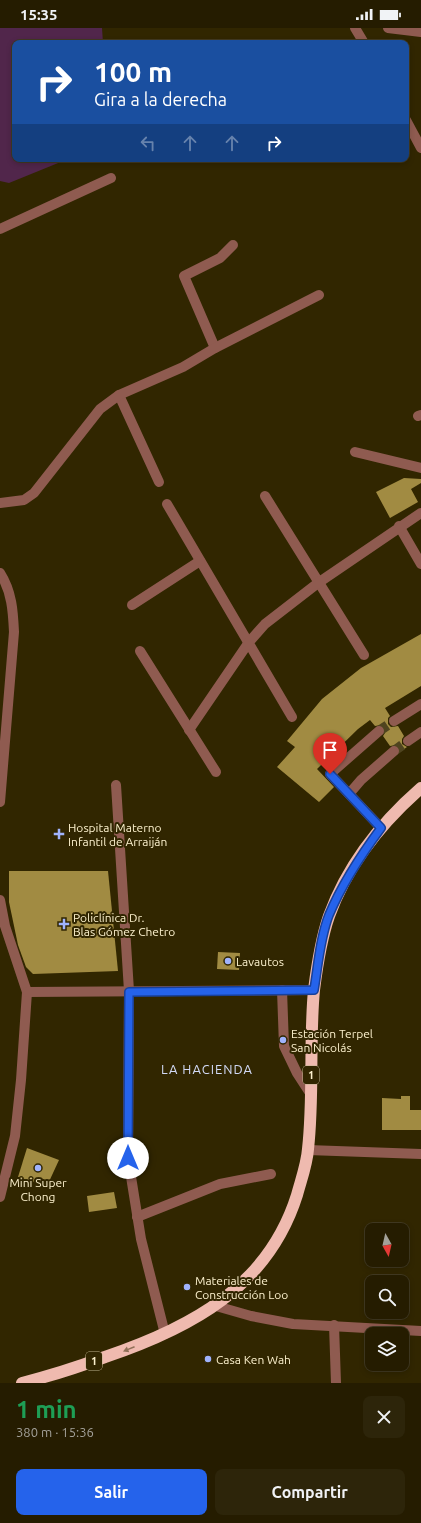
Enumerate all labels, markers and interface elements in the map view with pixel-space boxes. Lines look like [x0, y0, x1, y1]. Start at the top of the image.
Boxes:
text: 15:35 [20, 6, 58, 23]
icon: right [28, 56, 80, 108]
text: 100 m [94, 56, 172, 87]
text: Gira a la derecha [94, 89, 227, 109]
icon: left [137, 132, 159, 154]
icon: ahead [179, 132, 201, 154]
icon: ahead [221, 132, 243, 154]
icon: right [263, 132, 285, 154]
pin [313, 733, 347, 774]
icon: arrive [319, 739, 341, 761]
place label: Hospital Materno Infantil de Arraiján [68, 821, 167, 848]
marker: Hospital Materno Infantil de Arraiján [53, 828, 65, 840]
place label: Policlínica Dr. Blas Gómez Chetro [73, 911, 175, 938]
marker: Policlínica Dr. Blas Gómez Chetro [58, 918, 70, 930]
place label: Lavautos [236, 955, 284, 968]
marker: Lavautos [223, 956, 233, 966]
place label: Estación Terpel San Nicolás [291, 1027, 373, 1054]
marker: Estación Terpel San Nicolás [278, 1035, 288, 1045]
district label: LA HACIENDA [161, 1062, 253, 1076]
road number: 1 [303, 1066, 319, 1084]
position arrow [107, 1137, 149, 1179]
marker: Mini Super Chong [33, 1163, 43, 1173]
place label: Mini Super Chong [9, 1176, 67, 1203]
north arrow [365, 1223, 409, 1267]
map controls [365, 1223, 409, 1371]
place label: Materiales de Construcción Loo [195, 1274, 288, 1301]
button: search [365, 1275, 409, 1319]
marker: Materiales de Construcción Loo [182, 1282, 192, 1292]
button: layers [365, 1327, 409, 1371]
one-way arrow [122, 1346, 134, 1352]
road number: 1 [86, 1352, 102, 1370]
place label: Casa Ken Wah [216, 1353, 291, 1366]
marker: Casa Ken Wah [203, 1354, 213, 1364]
text: 1 min [16, 1396, 77, 1423]
button: close [363, 1396, 405, 1438]
text: 380 m · 15:36 [16, 1425, 94, 1439]
button: Salir [16, 1469, 207, 1515]
button: Compartir [215, 1469, 405, 1515]

